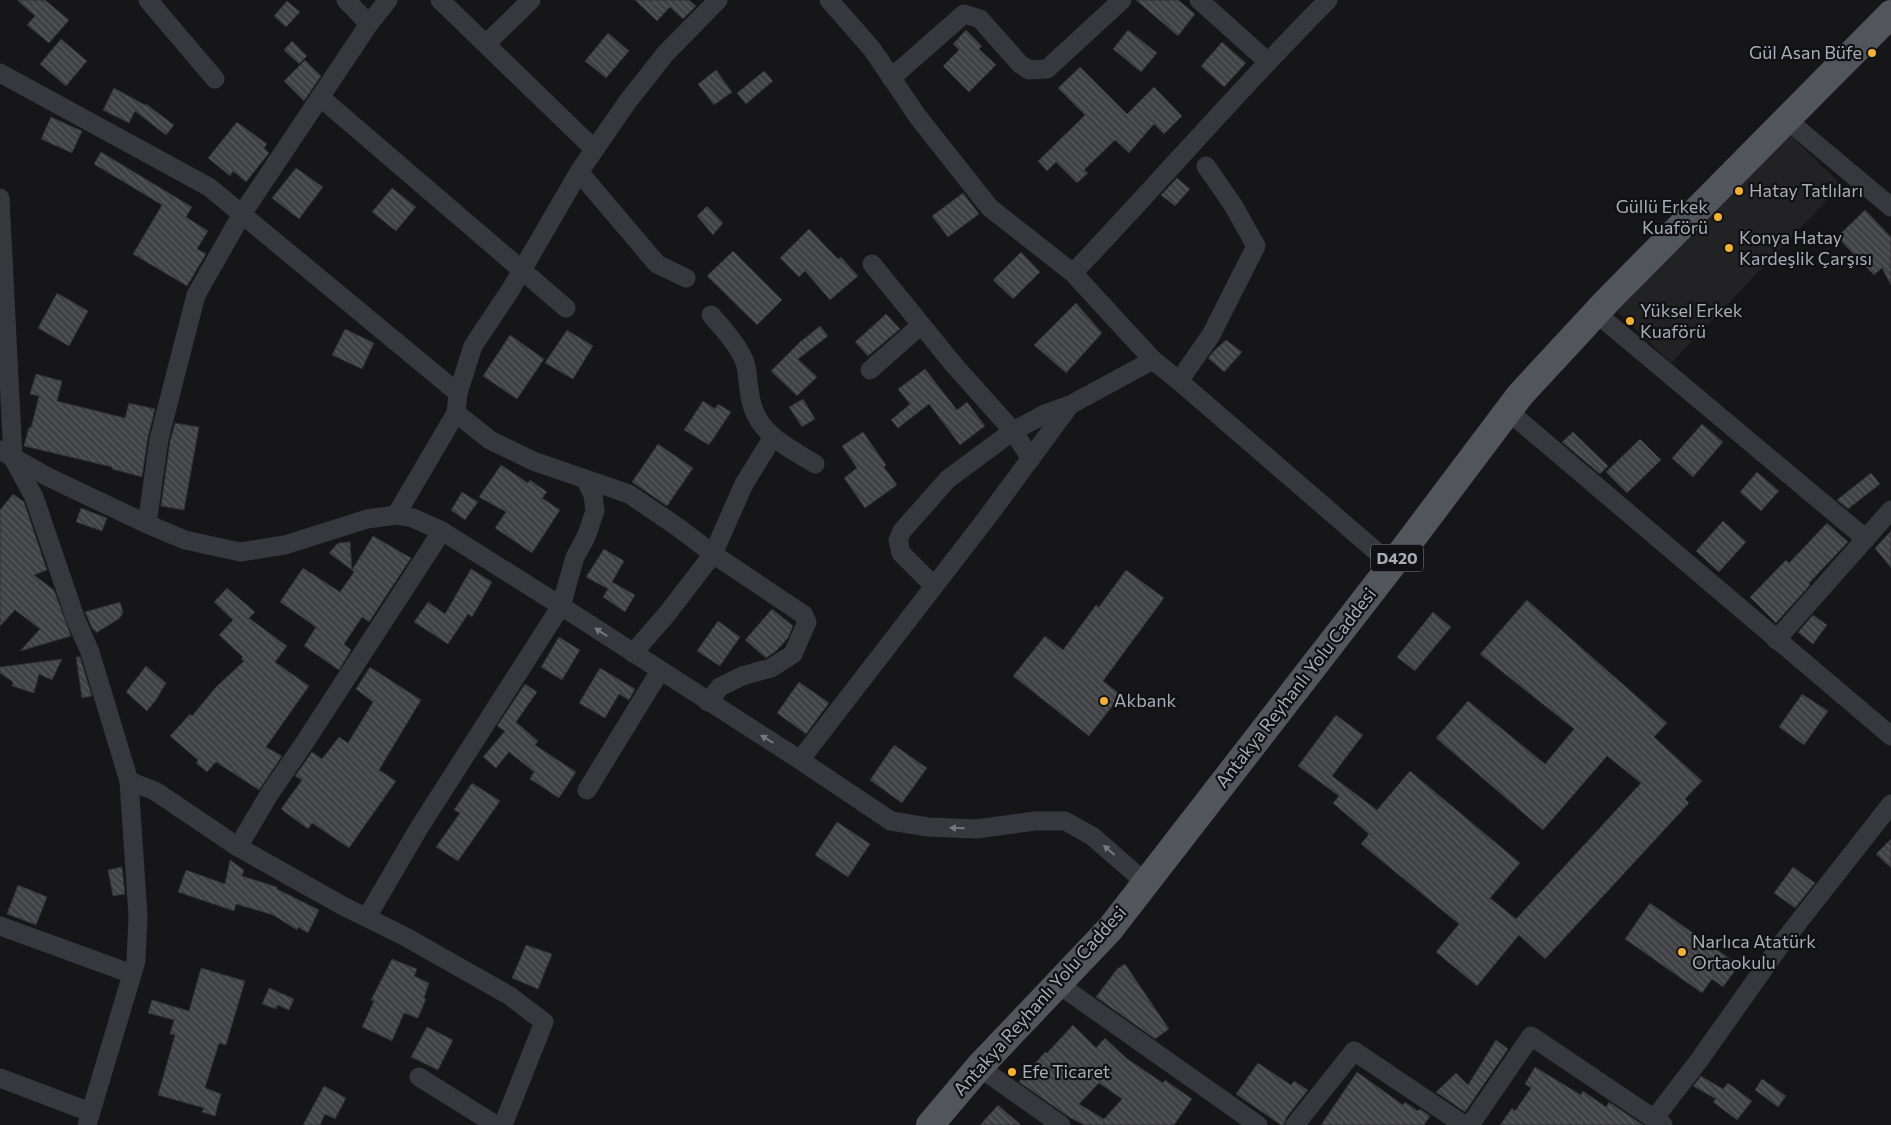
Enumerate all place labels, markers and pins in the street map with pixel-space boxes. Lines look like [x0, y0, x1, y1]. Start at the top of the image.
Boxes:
place label: Gül Asan Büfe [1749, 41, 1862, 63]
marker: Gül Asan Büfe [1866, 47, 1878, 59]
place label: Hatay Tatlıları [1749, 179, 1863, 201]
marker: Hatay Tatlıları [1733, 185, 1745, 197]
place label: Güllü Erkek Kuaförü [1616, 195, 1708, 238]
marker: Güllü Erkek Kuaförü [1712, 211, 1724, 223]
place label: Konya Hatay Kardeşlik Çarşısı [1739, 226, 1872, 269]
marker: Konya Hatay Kardeşlik Çarşısı [1723, 242, 1735, 254]
place label: Yüksel Erkek Kuaförü [1640, 299, 1743, 342]
marker: Yüksel Erkek Kuaförü [1624, 315, 1636, 327]
place label: Akbank [1114, 689, 1177, 711]
marker: Akbank [1098, 695, 1110, 707]
place label: Narlıca Atatürk Ortaokulu [1692, 930, 1816, 973]
marker: Narlıca Atatürk Ortaokulu [1676, 946, 1688, 958]
place label: Efe Ticaret [1022, 1060, 1110, 1082]
marker: Efe Ticaret [1006, 1066, 1018, 1078]

